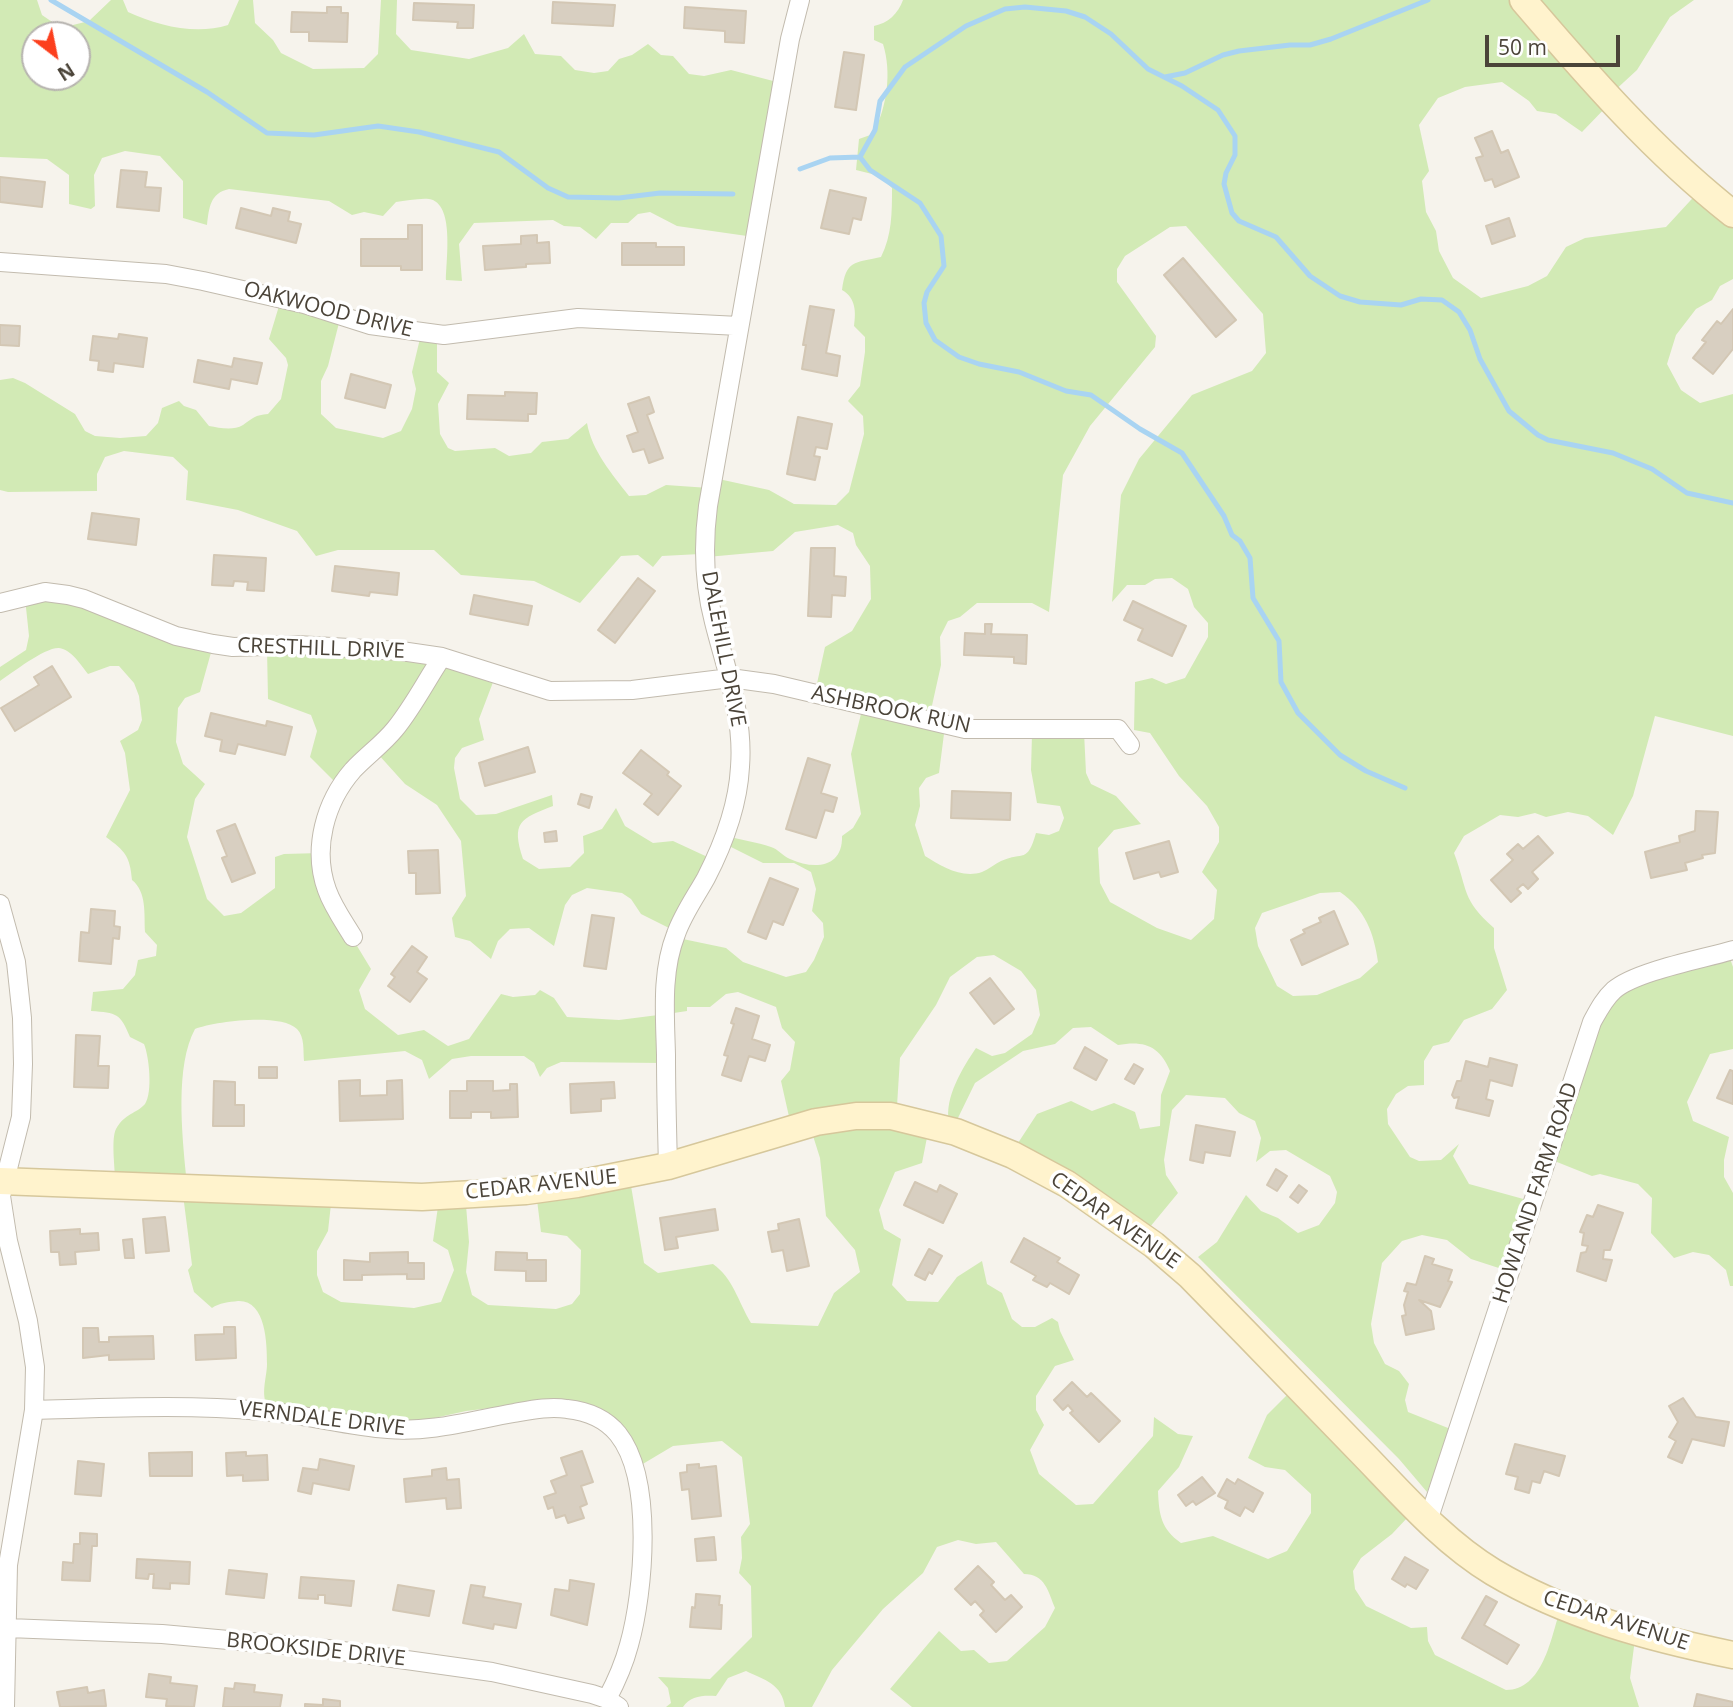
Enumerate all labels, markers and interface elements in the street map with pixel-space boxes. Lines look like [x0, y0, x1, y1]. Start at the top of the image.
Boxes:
north arrow [21, 21, 91, 91]
scale bar [1488, 21, 1623, 65]
text: 50 m [1498, 33, 1547, 61]
text: N [53, 57, 80, 87]
street label: OAKWOOD DRIVE [241, 277, 415, 343]
street label: DALEHILL DRIVE [696, 569, 750, 729]
street label: CRESTHILL DRIVE [237, 633, 405, 665]
street label: ASHBROOK RUN [809, 681, 973, 739]
street label: HOWLAND FARM ROAD [1488, 1079, 1584, 1307]
street label: CEDAR AVENUE [464, 1165, 618, 1205]
street label: CEDAR AVENUE [1045, 1167, 1185, 1275]
street label: VERNDALE DRIVE [237, 1396, 407, 1442]
street label: CEDAR AVENUE [1540, 1586, 1692, 1656]
street label: BROOKSIDE DRIVE [225, 1628, 407, 1672]

